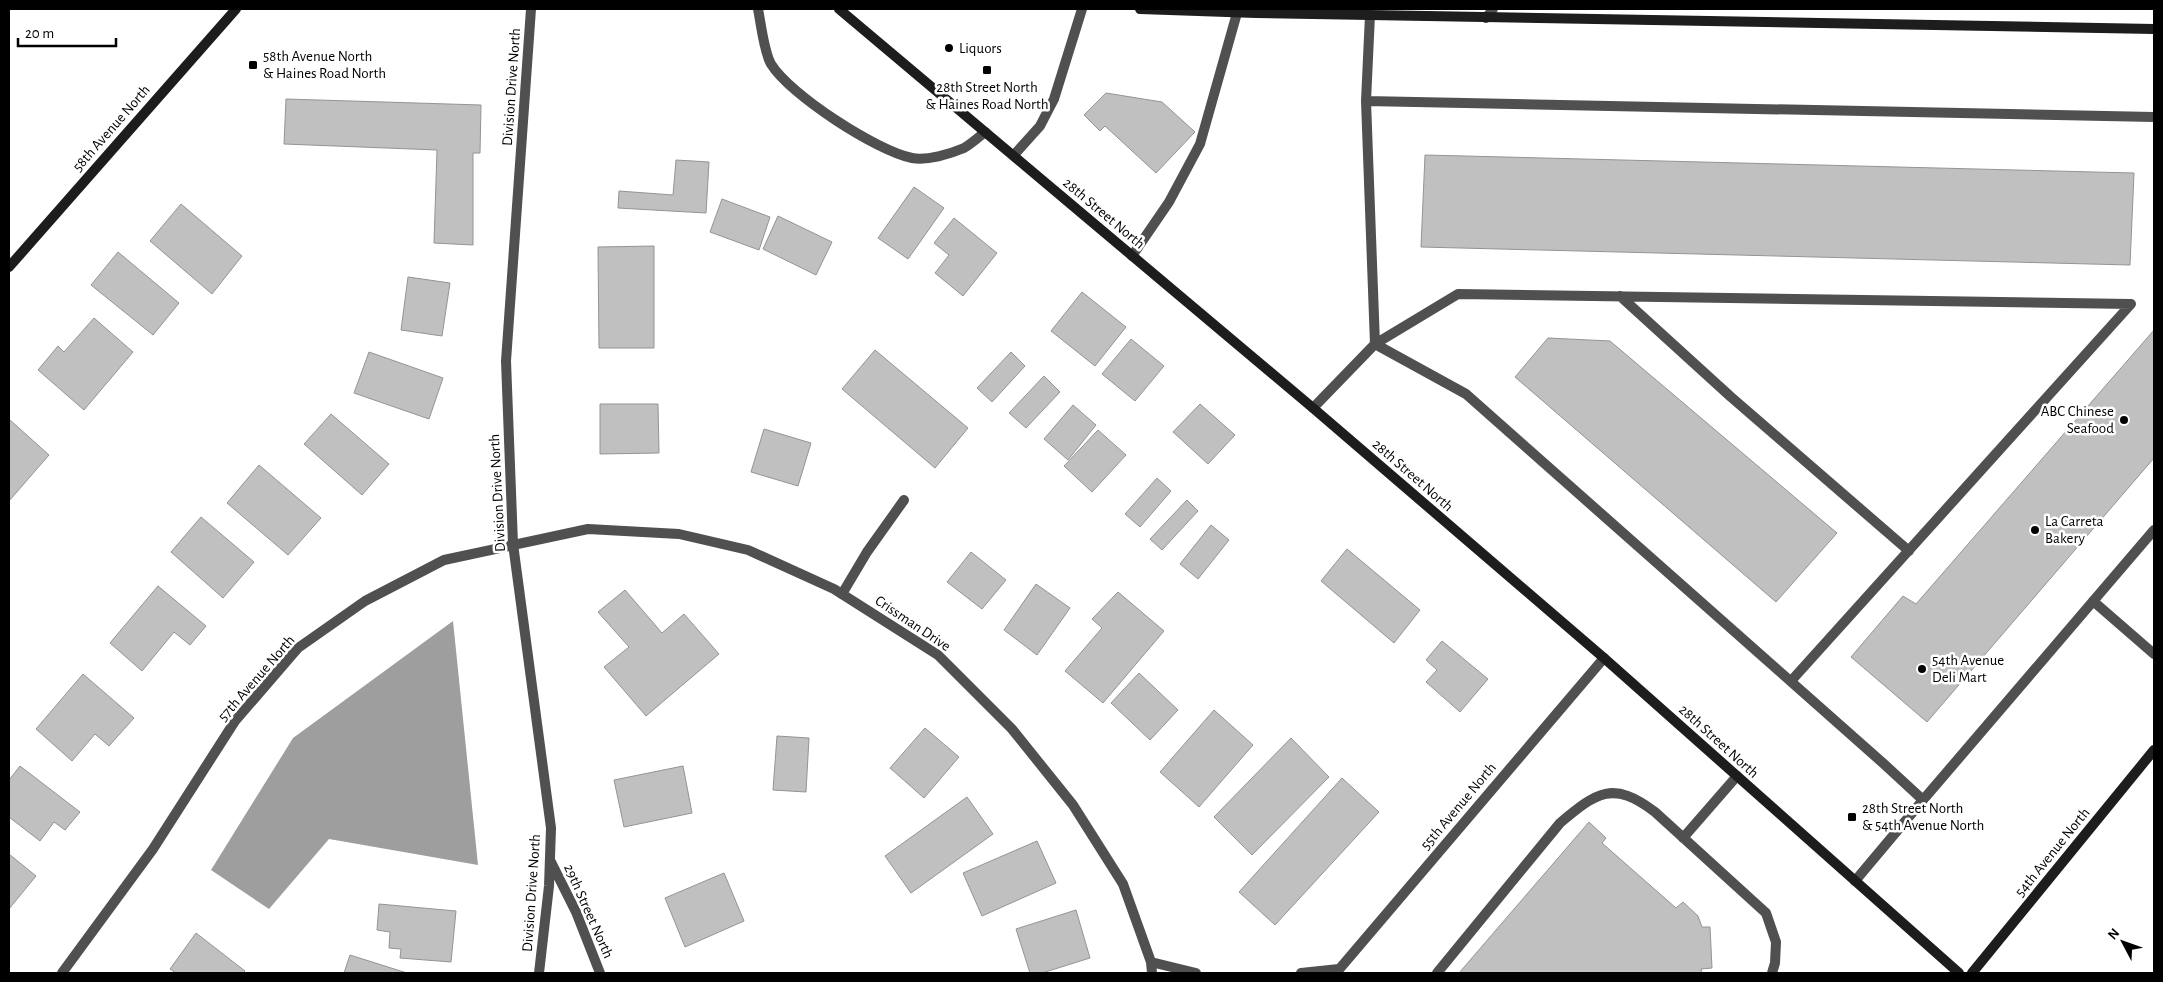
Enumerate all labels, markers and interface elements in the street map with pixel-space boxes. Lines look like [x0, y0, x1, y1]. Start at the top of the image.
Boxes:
scale bar [18, 15, 115, 47]
text: 20 m [25, 26, 54, 41]
street label: Division Drive North [500, 28, 523, 146]
place label: Liquors [959, 41, 1002, 56]
marker: Liquors [943, 42, 955, 54]
place label: 58th Avenue North & Haines Road North [263, 49, 386, 81]
marker: 58th Avenue North & Haines Road North [247, 59, 259, 71]
marker: 28th Street North & Haines Road North [981, 64, 993, 76]
place label: 28th Street North & Haines Road North [926, 80, 1049, 112]
street label: 58th Avenue North [70, 82, 153, 174]
street label: 28th Street North [1060, 175, 1147, 252]
place label: ABC Chinese Seafood [2041, 404, 2114, 436]
marker: ABC Chinese Seafood [2118, 414, 2130, 426]
street label: Division Drive North [487, 434, 508, 552]
street label: 28th Street North [1369, 436, 1456, 514]
place label: La Carreta Bakery [2045, 514, 2104, 546]
marker: La Carreta Bakery [2029, 524, 2041, 536]
street label: Crissman Drive [872, 593, 953, 654]
street label: 57th Avenue North [215, 633, 298, 724]
place label: 54th Avenue Deli Mart [1932, 653, 2004, 685]
marker: 54th Avenue Deli Mart [1916, 663, 1928, 675]
street label: 28th Street North [1676, 702, 1761, 781]
street label: 55th Avenue North [1418, 760, 1499, 853]
place label: 28th Street North & 54th Avenue North [1862, 801, 1984, 833]
street label: 54th Avenue North [2012, 805, 2093, 900]
marker: 28th Street North & 54th Avenue North [1846, 811, 1858, 823]
street label: Division Drive North [520, 834, 543, 952]
street label: 29th Street North [561, 862, 616, 961]
north arrow [2098, 917, 2148, 967]
text: N [2105, 926, 2122, 942]

